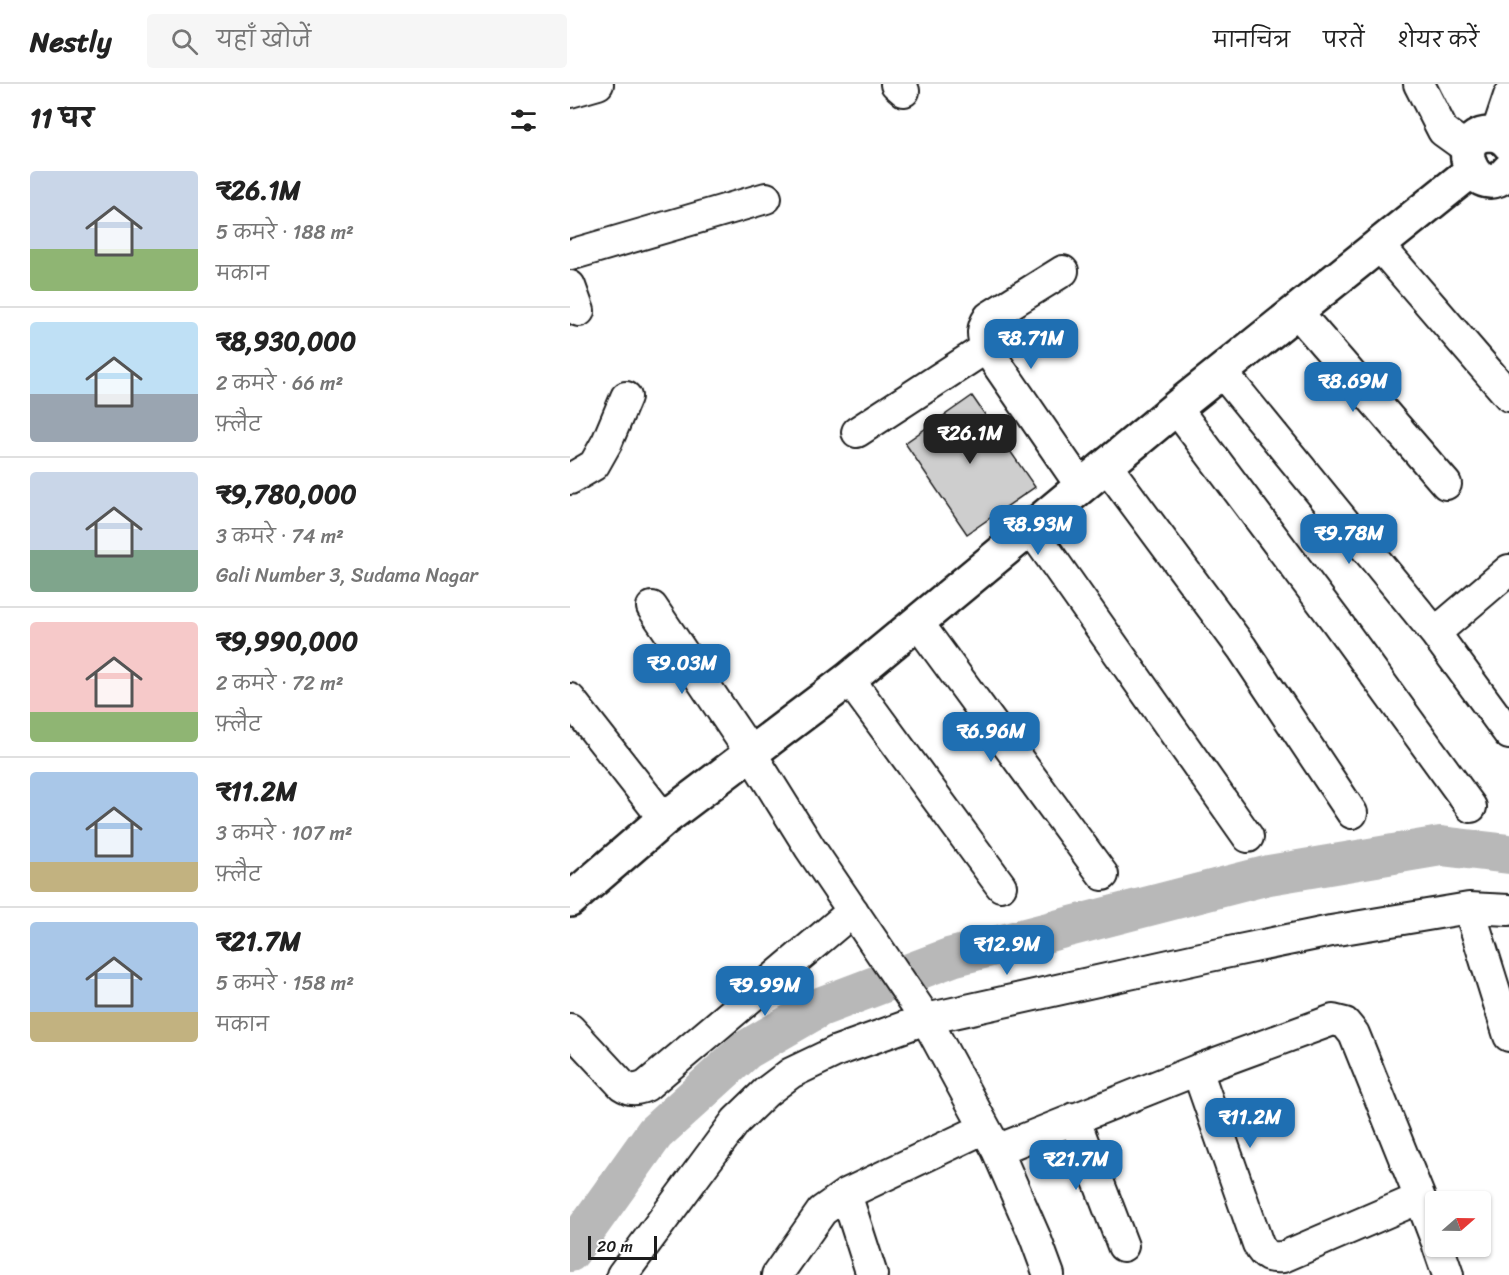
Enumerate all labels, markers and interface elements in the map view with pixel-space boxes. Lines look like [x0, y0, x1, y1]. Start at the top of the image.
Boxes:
search box [147, 14, 567, 68]
text: Nestly [30, 17, 111, 66]
text: यहाँ खोजें [216, 20, 311, 59]
text: मानचित्र [1213, 21, 1290, 59]
text: परतें [1323, 21, 1364, 59]
text: शेयर करें [1397, 21, 1479, 59]
icon: search [168, 25, 201, 58]
text: 11 घर [30, 95, 94, 141]
icon: filters [507, 104, 540, 137]
text: ₹26.1M [216, 167, 301, 213]
icon: home [78, 195, 150, 267]
text: 5 कमरे · 188 m² [216, 215, 354, 250]
text: मकान [216, 256, 269, 291]
text: ₹8,930,000 [216, 318, 356, 364]
pin: ₹8.71M [982, 319, 1080, 370]
text: ₹8.71M [998, 321, 1064, 356]
icon: home [78, 346, 150, 418]
pin: ₹8.69M [1304, 362, 1402, 413]
text: ₹8.69M [1318, 364, 1388, 399]
text: 2 कमरे · 66 m² [216, 366, 343, 401]
text: फ़्लैट [216, 407, 262, 442]
pin: ₹26.1M [921, 414, 1019, 465]
text: ₹26.1M [937, 416, 1003, 451]
text: ₹9,780,000 [216, 471, 357, 517]
icon: home [78, 496, 150, 568]
pin: ₹8.93M [989, 505, 1087, 556]
text: ₹8.93M [1004, 507, 1072, 542]
pin: ₹9.78M [1300, 514, 1398, 565]
text: ₹9.78M [1314, 516, 1384, 551]
text: 3 कमरे · 74 m² [216, 519, 344, 554]
text: Gali Number 3, Sudama Nagar [216, 558, 478, 593]
text: ₹9,990,000 [216, 618, 358, 664]
pin: ₹9.03M [633, 644, 731, 695]
icon: home [78, 646, 150, 718]
text: ₹9.03M [647, 646, 717, 681]
text: 2 कमरे · 72 m² [216, 666, 344, 701]
text: फ़्लैट [216, 707, 262, 742]
pin: ₹6.96M [942, 712, 1040, 763]
text: ₹6.96M [957, 714, 1025, 749]
text: ₹11.2M [216, 768, 297, 814]
icon: home [78, 796, 150, 868]
text: 3 कमरे · 107 m² [216, 816, 353, 851]
text: फ़्लैट [216, 857, 262, 892]
text: ₹21.7M [216, 918, 301, 964]
pin: ₹12.9M [958, 925, 1056, 976]
text: ₹12.9M [974, 927, 1040, 962]
icon: home [78, 946, 150, 1018]
text: 5 कमरे · 158 m² [216, 966, 354, 1001]
pin: ₹9.99M [716, 966, 814, 1017]
text: ₹9.99M [730, 968, 800, 1003]
text: मकान [216, 1007, 269, 1042]
pin: ₹11.2M [1201, 1098, 1299, 1149]
text: ₹11.2M [1219, 1100, 1281, 1135]
pin: ₹21.7M [1027, 1140, 1125, 1191]
text: ₹21.7M [1043, 1142, 1109, 1177]
north arrow [1425, 1191, 1491, 1257]
map controls [1425, 1191, 1491, 1257]
text: 20 m [597, 1232, 633, 1261]
scale bar [588, 1233, 657, 1260]

